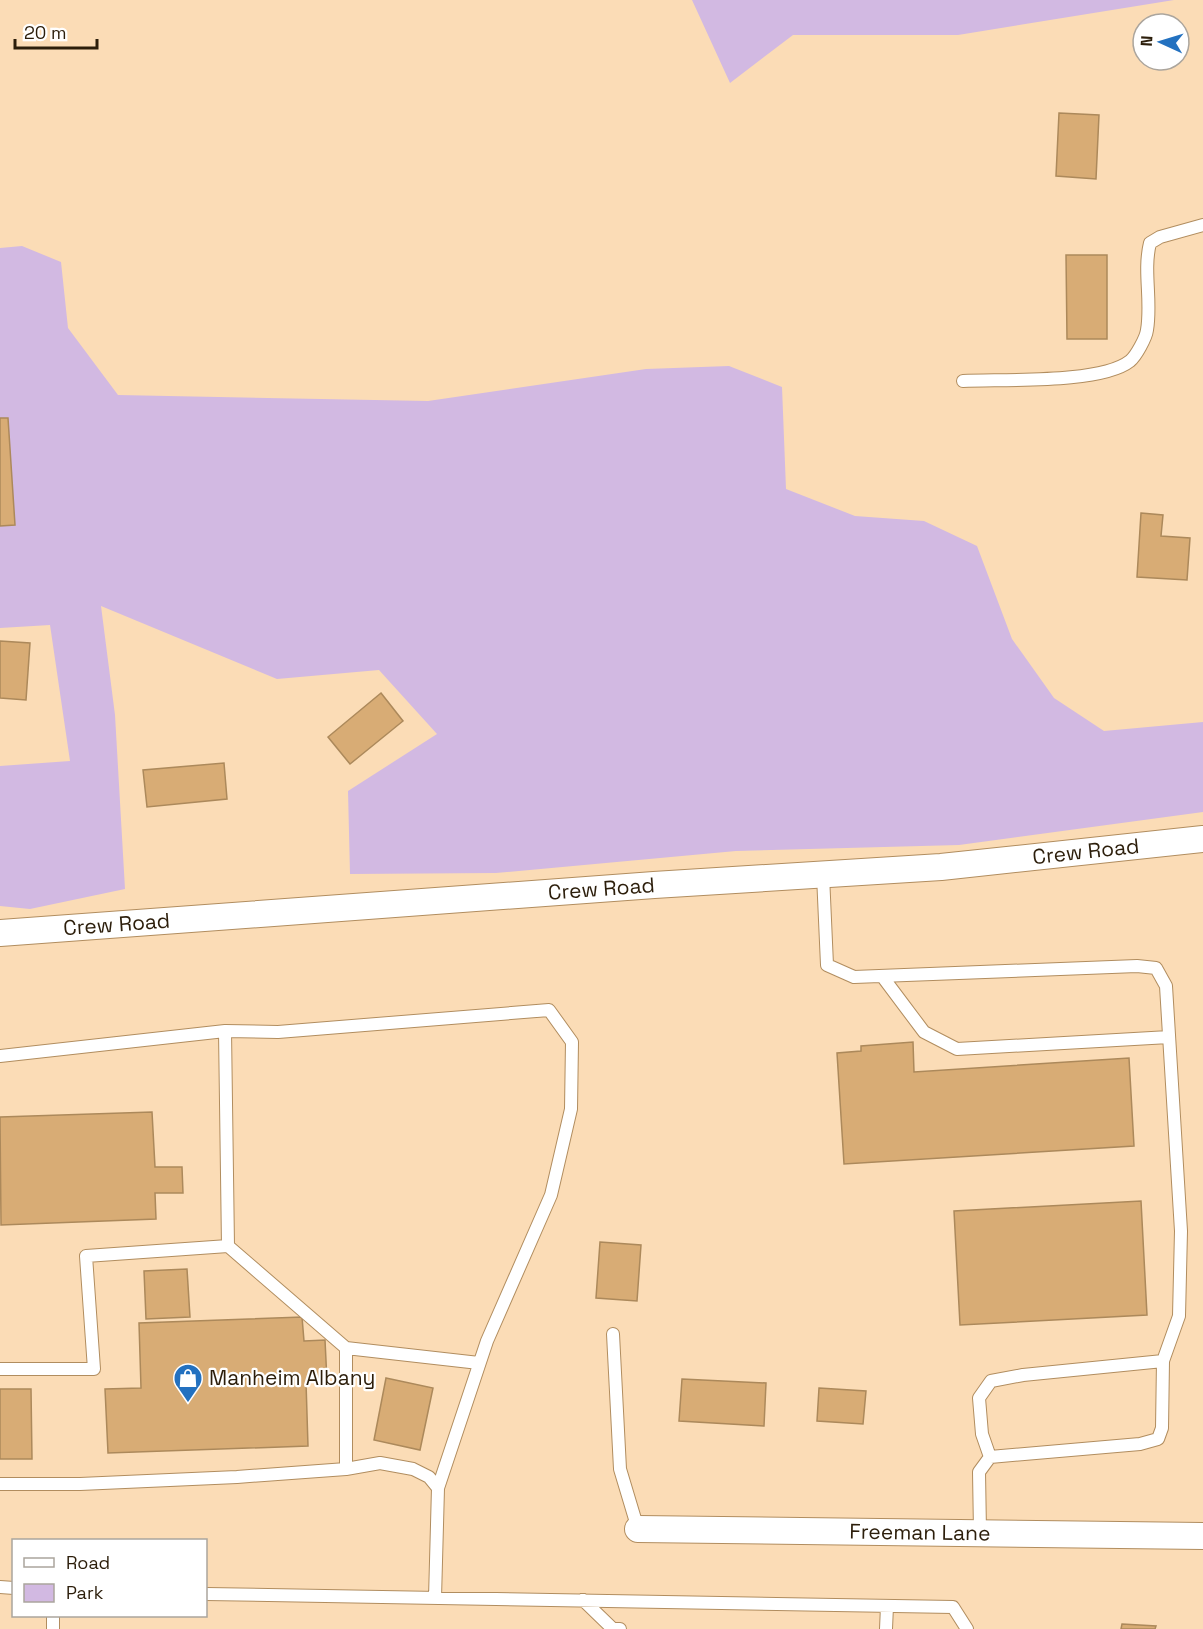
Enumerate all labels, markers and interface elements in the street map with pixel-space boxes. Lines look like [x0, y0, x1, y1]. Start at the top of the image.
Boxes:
scale bar [15, 12, 98, 50]
north arrow [1131, 12, 1191, 72]
text: 20 m [24, 21, 67, 44]
text: N [1136, 35, 1157, 47]
street label: Crew Road [1031, 832, 1140, 870]
street label: Crew Road [547, 871, 656, 906]
street label: Crew Road [62, 907, 171, 941]
shop icon: Manheim Albany [172, 1362, 204, 1404]
place label: Manheim Albany [209, 1364, 375, 1391]
street label: Freeman Lane [849, 1518, 991, 1546]
legend [12, 1539, 207, 1617]
text: Road [66, 1551, 110, 1574]
text: Park [66, 1581, 104, 1604]

